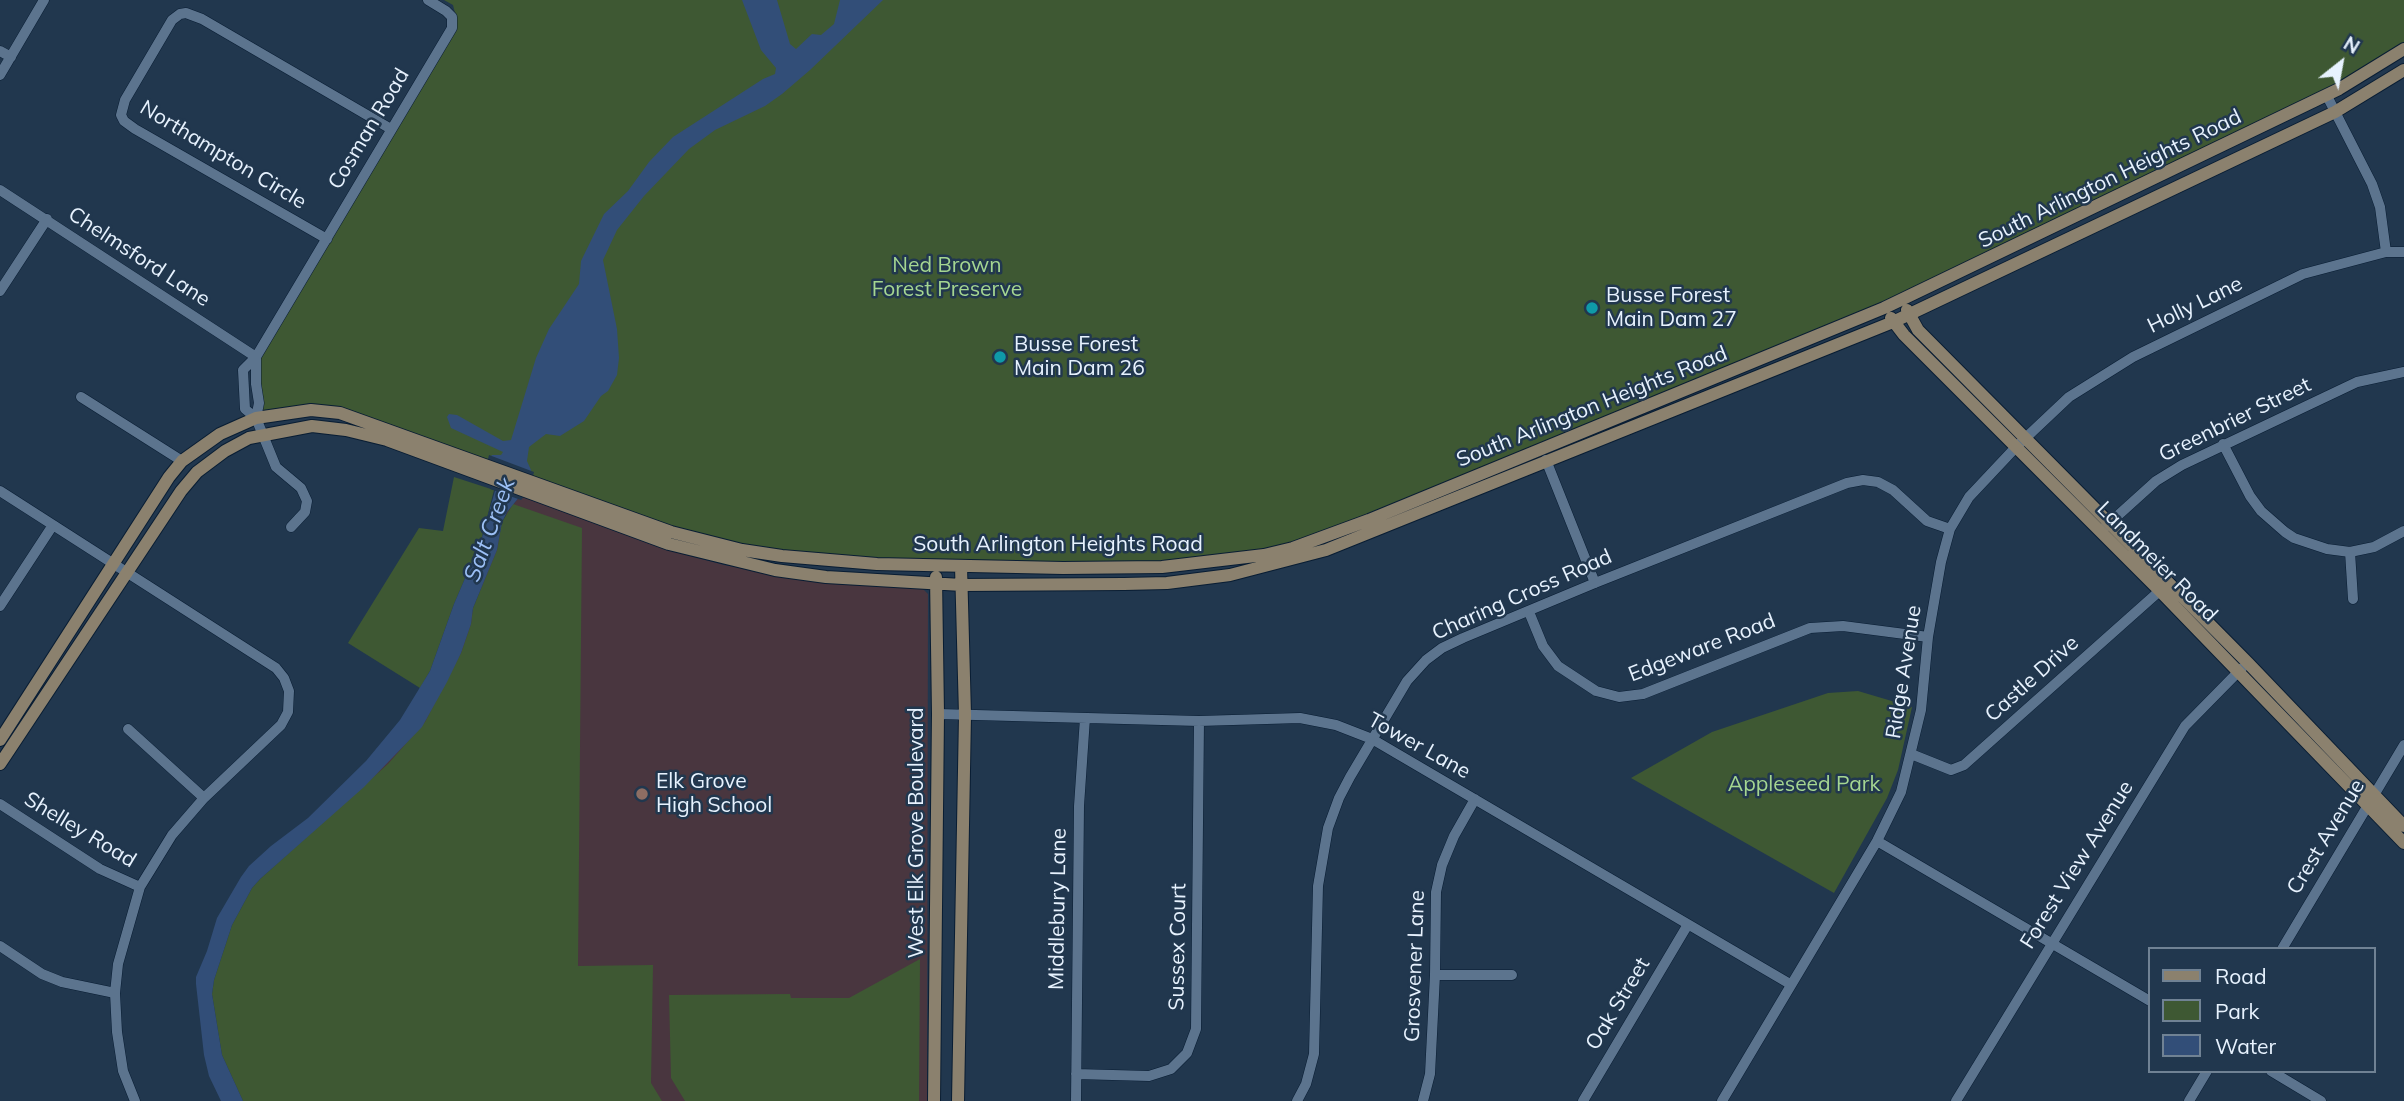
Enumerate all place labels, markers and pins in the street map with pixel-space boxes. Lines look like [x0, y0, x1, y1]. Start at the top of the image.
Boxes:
place label: Busse Forest Main Dam 27 [1606, 283, 1737, 333]
marker: Busse Forest Main Dam 27 [1584, 300, 1600, 316]
place label: Busse Forest Main Dam 26 [1014, 332, 1145, 382]
marker: Busse Forest Main Dam 26 [992, 349, 1008, 365]
place label: Elk Grove High School [656, 769, 772, 819]
marker: Elk Grove High School [634, 786, 650, 802]

